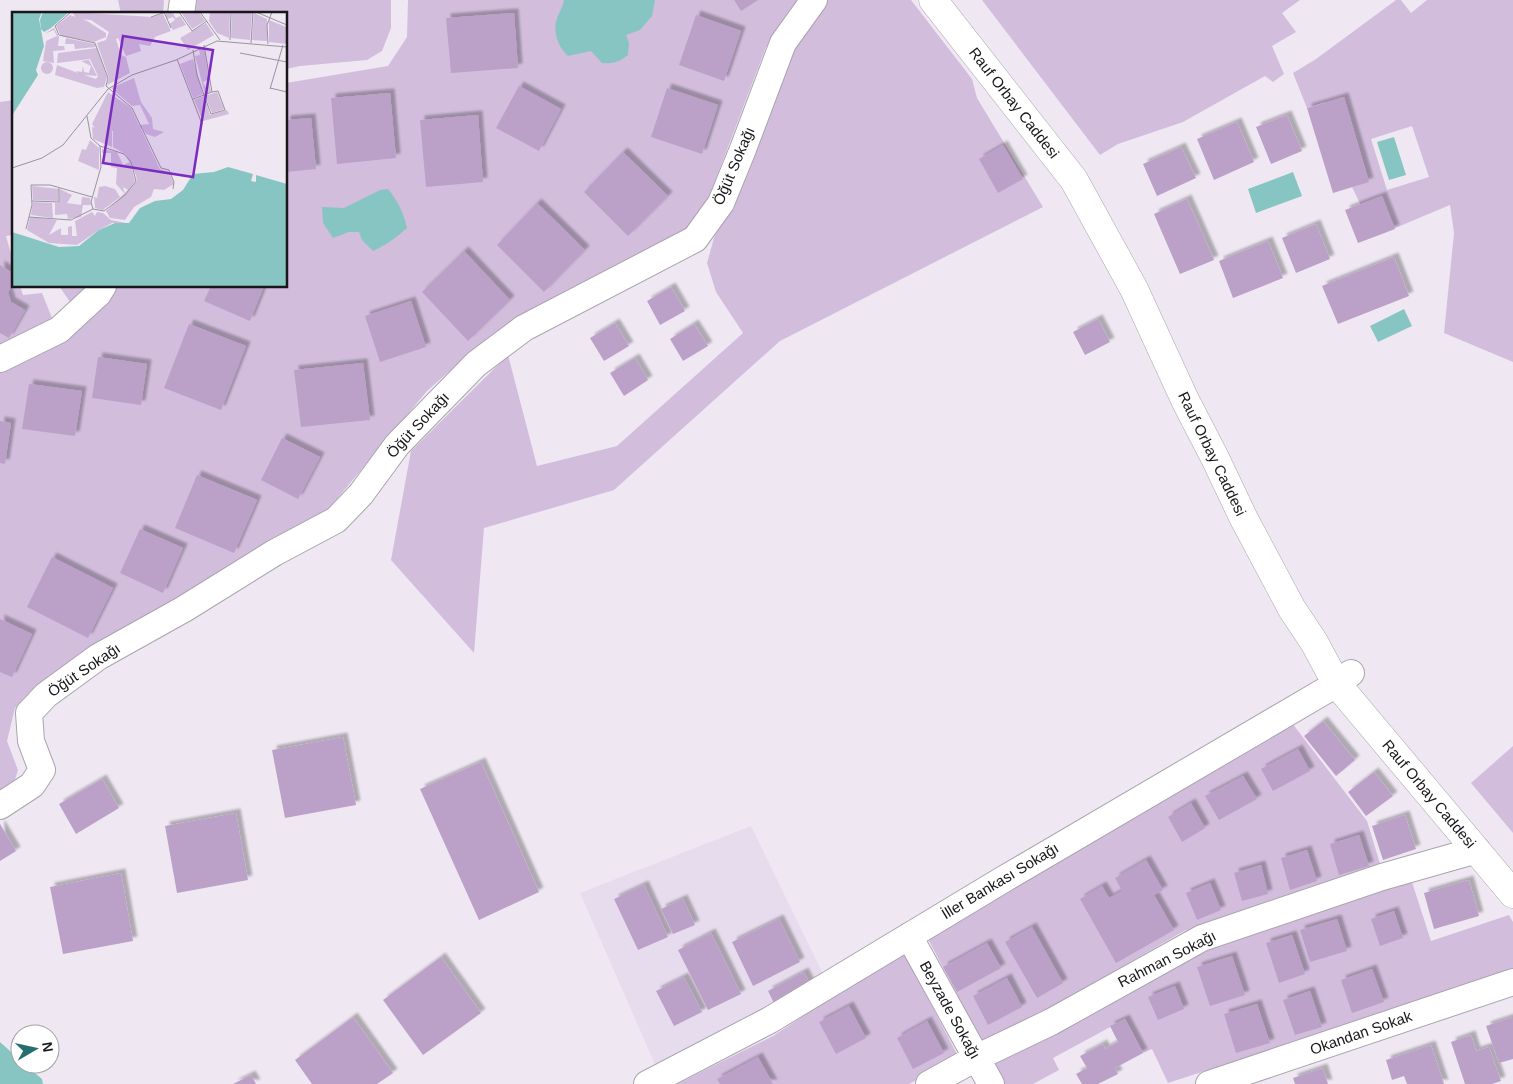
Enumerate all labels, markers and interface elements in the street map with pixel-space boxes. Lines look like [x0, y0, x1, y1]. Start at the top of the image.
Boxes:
inset map [12, 12, 288, 288]
street label: Rauf Orbay Caddesi [966, 44, 1063, 161]
street label: Öğüt Sokağı [709, 124, 758, 208]
street label: Öğüt Sokağı [383, 388, 452, 461]
street label: Rauf Orbay Caddesi [1175, 389, 1250, 519]
street label: Öğüt Sokağı [44, 639, 123, 700]
street label: Rauf Orbay Caddesi [1379, 736, 1480, 851]
street label: İller Bankası Sokağı [938, 839, 1061, 922]
street label: Rahman Sokağı [1115, 927, 1219, 991]
street label: Beyzade Sokağı [917, 958, 984, 1062]
street label: Okandan Sokak [1308, 1007, 1415, 1058]
north arrow [10, 1024, 60, 1074]
text: N [39, 1041, 57, 1053]

